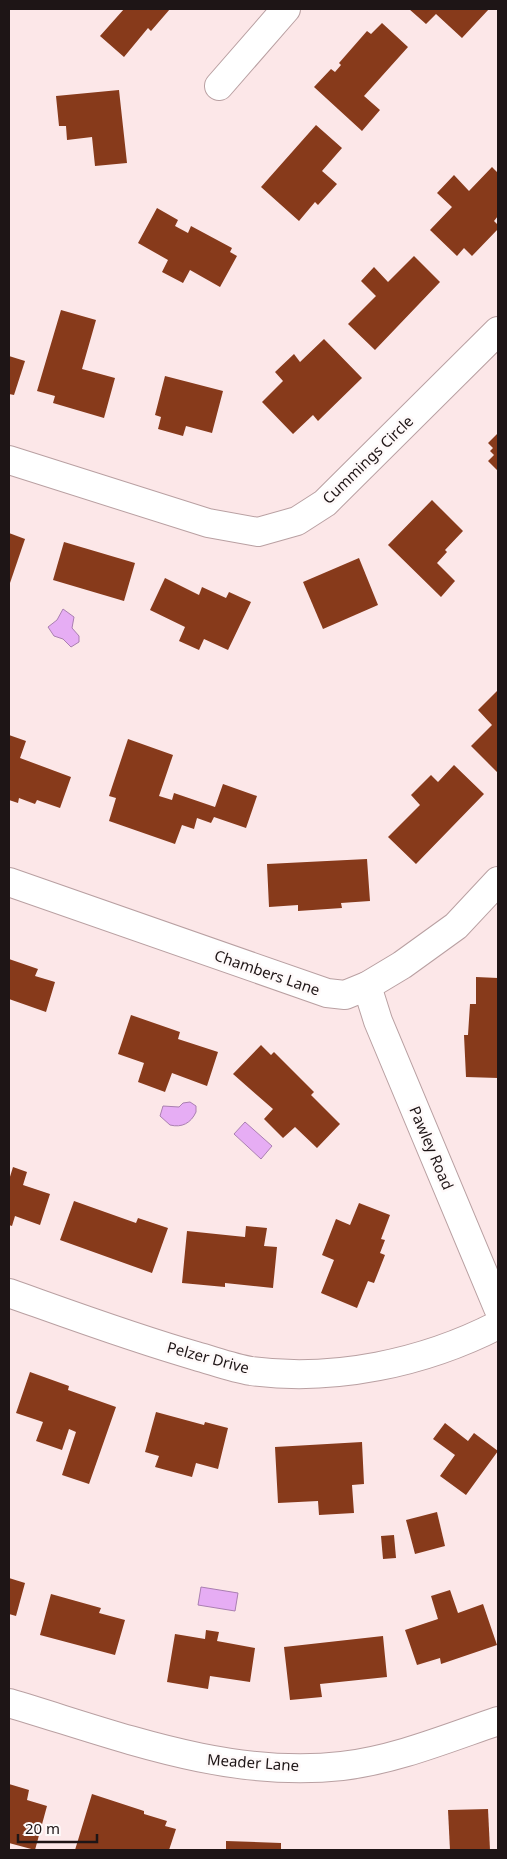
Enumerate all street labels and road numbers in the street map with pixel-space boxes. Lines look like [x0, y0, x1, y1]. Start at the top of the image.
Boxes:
street label: Cummings Circle [318, 411, 417, 508]
street label: Chambers Lane [212, 945, 323, 999]
street label: Pawley Road [405, 1103, 458, 1192]
street label: Pelzer Drive [165, 1336, 251, 1378]
street label: Meader Lane [206, 1749, 300, 1775]

